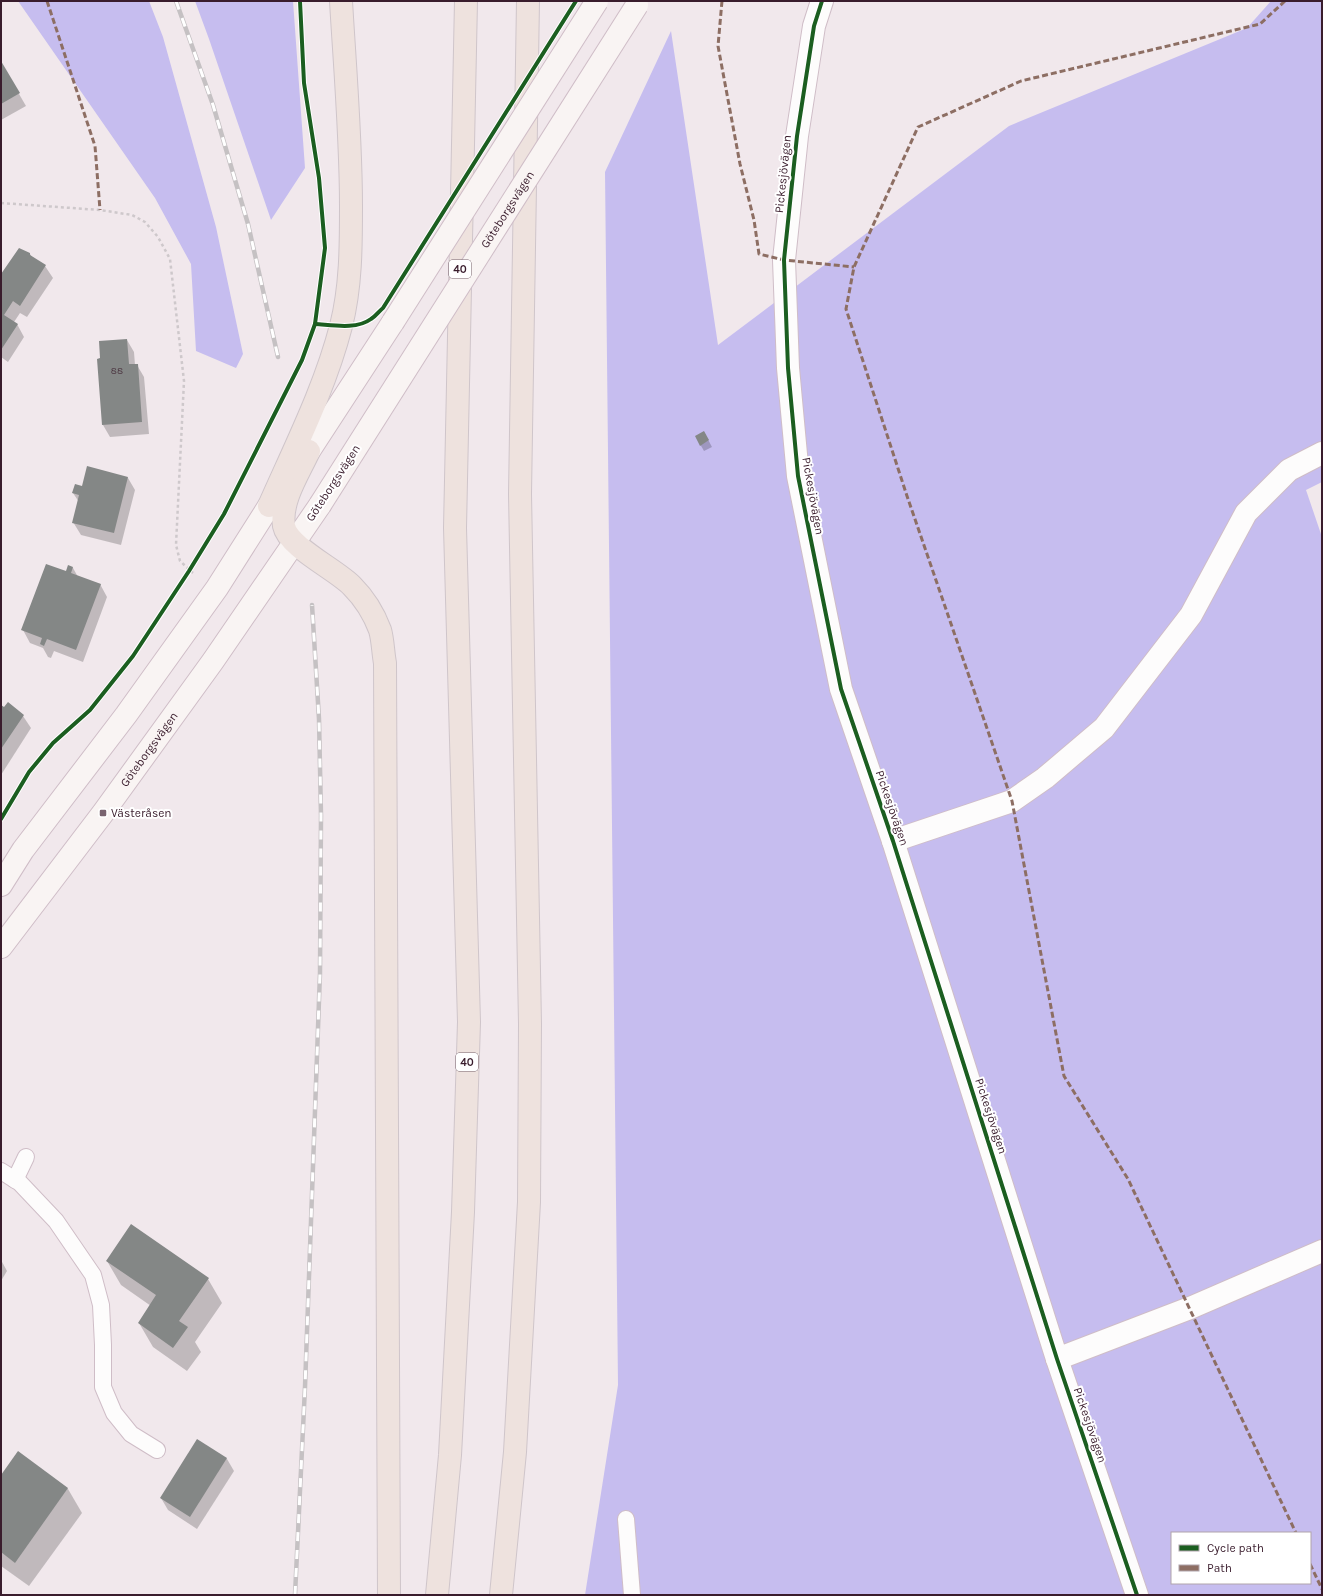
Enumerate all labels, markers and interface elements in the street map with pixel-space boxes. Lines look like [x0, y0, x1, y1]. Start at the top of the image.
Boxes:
street label: Pickesjövägen [772, 134, 794, 214]
street label: Göteborgsvägen [478, 168, 537, 251]
road number: 40 [449, 260, 471, 278]
house number: 88 [111, 365, 123, 377]
street label: Göteborgsvägen [303, 442, 363, 524]
street label: Pickesjövägen [799, 456, 827, 536]
street label: Göteborgsvägen [117, 709, 181, 789]
street label: Pickesjövägen [873, 768, 911, 848]
place label: Västeråsen [111, 806, 172, 820]
marker: Västeråsen [98, 808, 108, 818]
road number: 40 [456, 1053, 478, 1071]
street label: Pickesjövägen [972, 1076, 1010, 1156]
street label: Pickesjövägen [1071, 1385, 1109, 1465]
legend [1171, 1532, 1311, 1584]
text: Cycle path [1207, 1541, 1264, 1555]
text: Path [1207, 1561, 1232, 1575]

